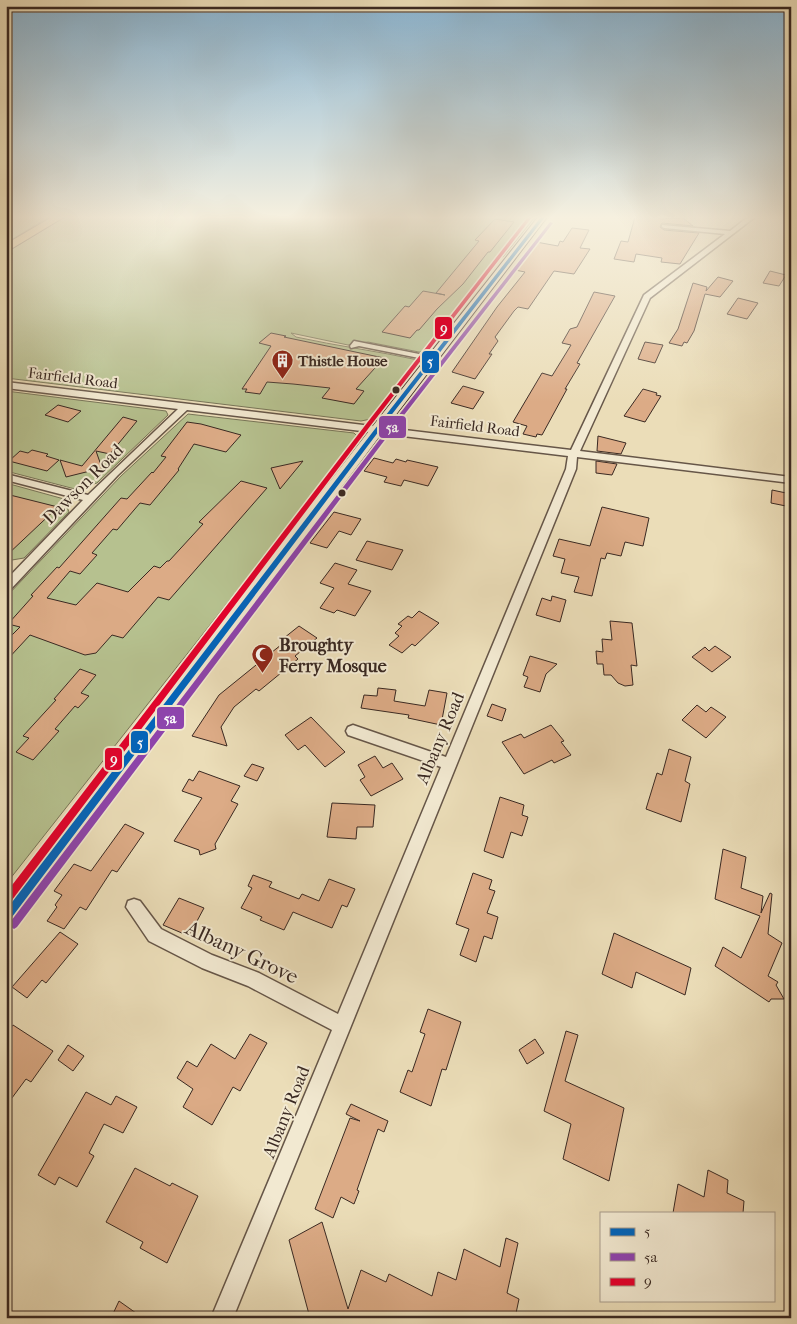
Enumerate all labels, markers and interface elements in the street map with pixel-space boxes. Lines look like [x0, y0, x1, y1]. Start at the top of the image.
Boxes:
line badge: 9 [434, 316, 453, 340]
text: 9 [439, 320, 448, 337]
building icon: Thistle House [270, 349, 294, 380]
line badge: 5 [421, 350, 440, 374]
place label: Thistle House [297, 352, 388, 370]
text: 5 [427, 353, 433, 370]
street label: Fairfield Road [27, 364, 120, 393]
unlabelled marker [391, 385, 401, 395]
street label: Fairfield Road [429, 412, 522, 441]
line badge: 5a [378, 415, 407, 439]
text: 5a [386, 419, 399, 436]
street label: Dawson Road [39, 440, 128, 529]
unlabelled marker [337, 488, 347, 498]
place label: Broughty Ferry Mosque [278, 635, 387, 677]
mosque icon: Broughty Ferry Mosque [251, 643, 275, 674]
street label: Albany Road [411, 689, 469, 788]
line badge: 5a [156, 706, 185, 730]
text: 5a [164, 710, 177, 727]
line badge: 5 [130, 730, 149, 754]
text: 5 [137, 734, 143, 751]
line badge: 9 [104, 747, 123, 771]
text: 9 [109, 751, 118, 768]
street label: Albany Grove [181, 915, 302, 989]
street label: Albany Road [258, 1063, 315, 1162]
legend [600, 1212, 774, 1302]
text: 5 [644, 1222, 650, 1240]
text: 5a [644, 1248, 658, 1266]
text: 9 [644, 1272, 652, 1290]

